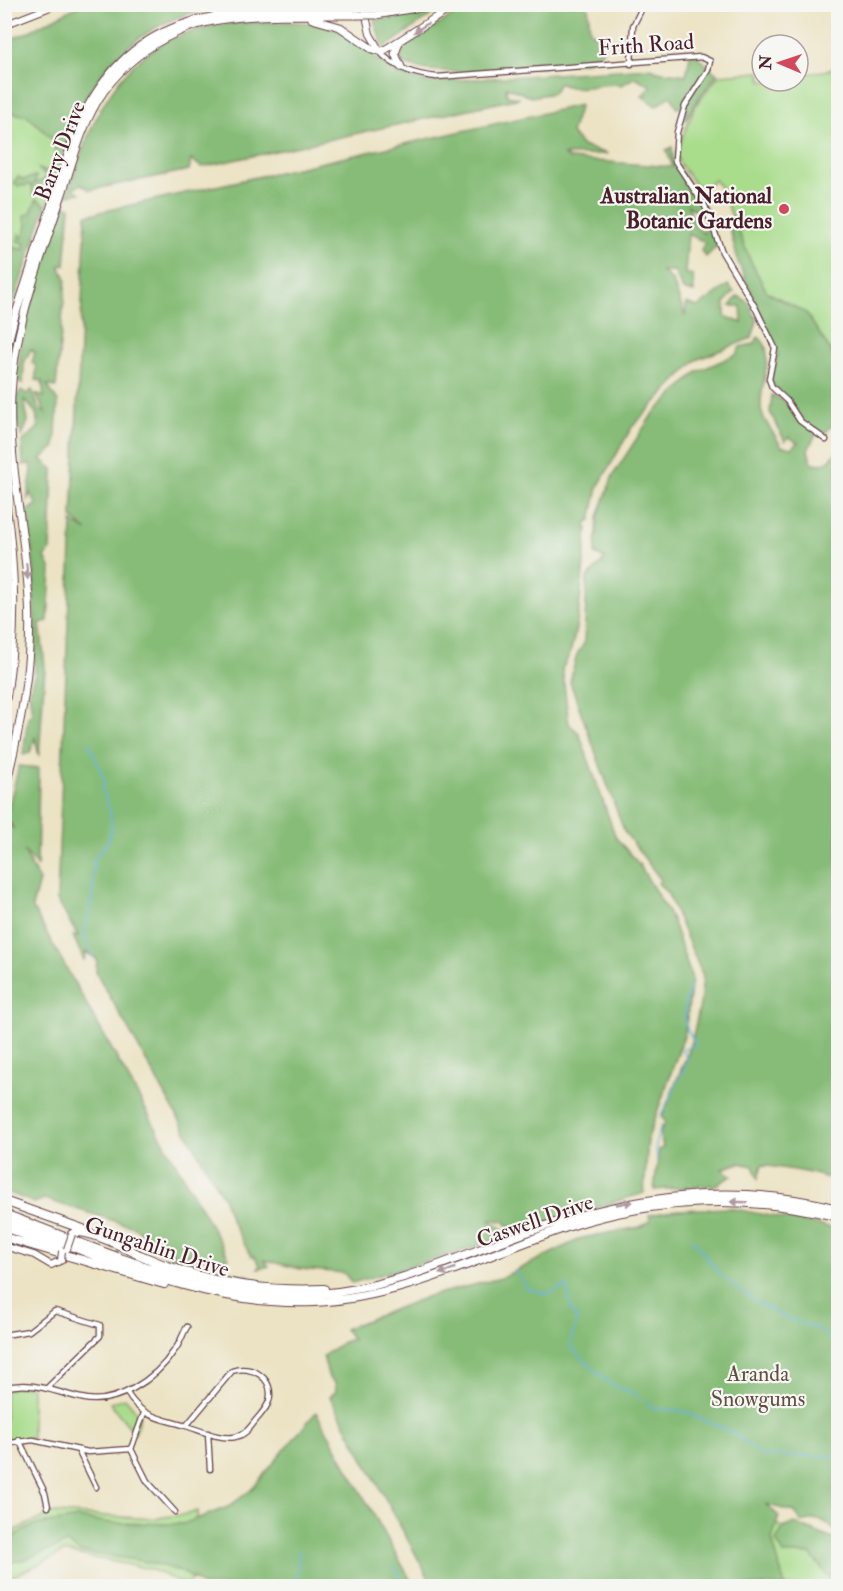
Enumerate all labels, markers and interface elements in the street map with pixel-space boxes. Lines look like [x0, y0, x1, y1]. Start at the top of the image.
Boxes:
one-way arrow [412, 23, 429, 34]
street label: Frith Road [597, 28, 695, 62]
north arrow [750, 33, 810, 93]
text: N [756, 54, 776, 71]
street label: Barry Drive [28, 97, 92, 205]
place label: Australian National Botanic Gardens [600, 182, 772, 235]
marker: Australian National Botanic Gardens [777, 202, 791, 216]
one-way arrow [22, 562, 32, 581]
street label: Caswell Drive [473, 1188, 597, 1254]
one-way arrow [614, 1198, 633, 1207]
one-way arrow [730, 1198, 749, 1207]
street label: Gungahlin Drive [81, 1210, 233, 1284]
one-way arrow [438, 1267, 456, 1277]
park label: Aranda Snowgums [711, 1360, 805, 1413]

